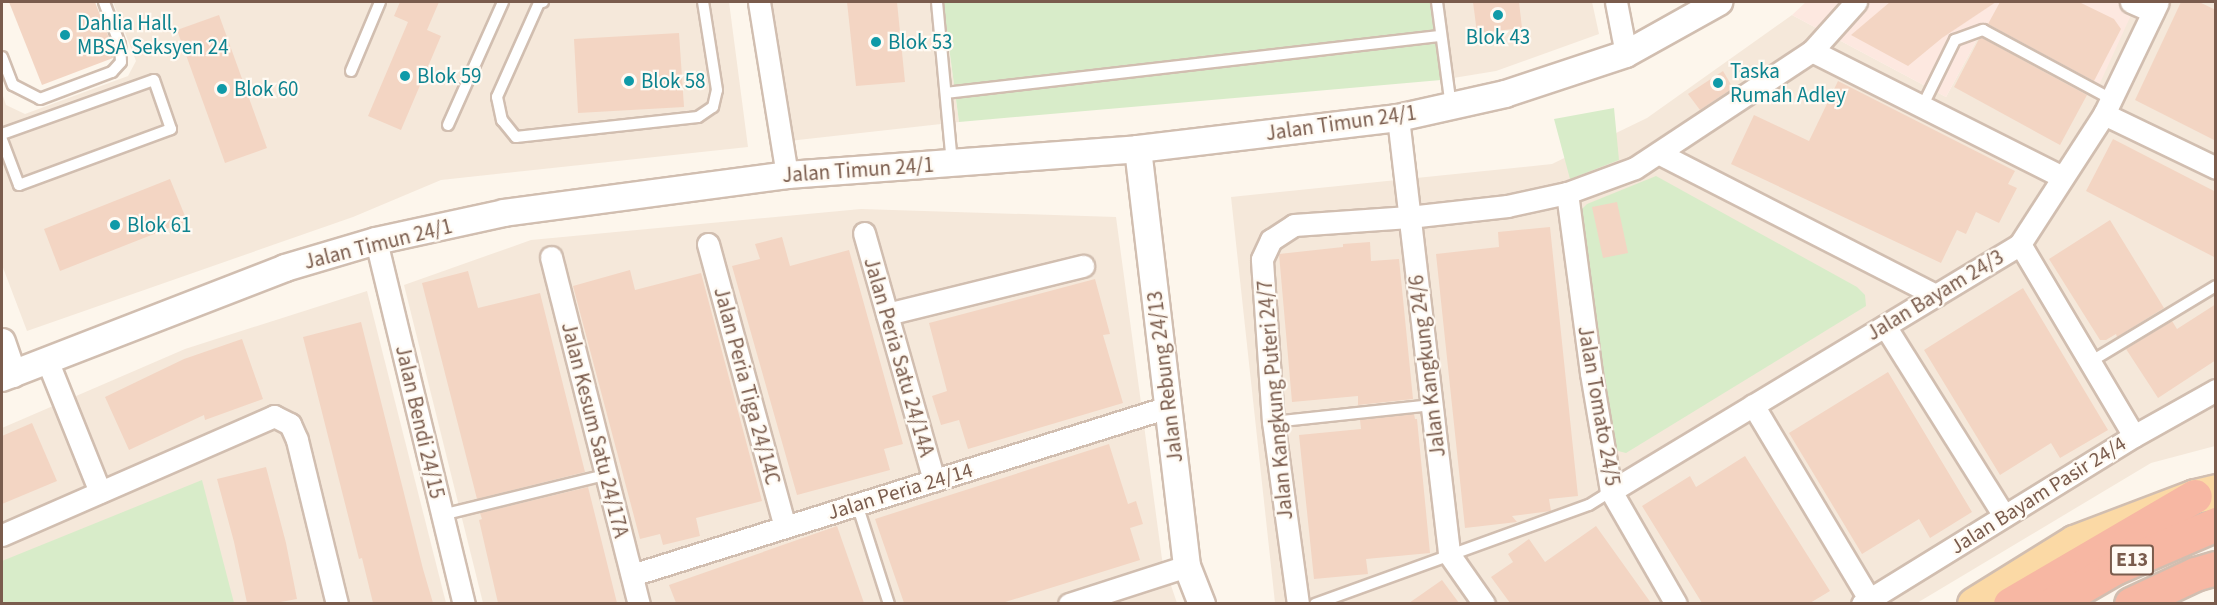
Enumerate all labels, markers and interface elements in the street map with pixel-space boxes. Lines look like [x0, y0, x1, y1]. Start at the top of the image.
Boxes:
marker: Blok 43 [1491, 8, 1505, 22]
place label: Dahlia Hall, MBSA Seksyen 24 [77, 10, 229, 60]
place label: Blok 43 [1466, 24, 1530, 50]
marker: Dahlia Hall, MBSA Seksyen 24 [58, 28, 72, 42]
place label: Blok 53 [888, 29, 953, 55]
marker: Blok 53 [869, 35, 883, 49]
place label: Taska Rumah Adley [1730, 58, 1846, 108]
place label: Blok 59 [417, 63, 482, 89]
place label: Blok 58 [641, 68, 706, 94]
marker: Blok 59 [398, 69, 412, 83]
marker: Blok 58 [622, 74, 636, 88]
place label: Blok 60 [234, 76, 299, 102]
marker: Taska Rumah Adley [1711, 76, 1725, 90]
marker: Blok 60 [215, 82, 229, 96]
street label: Jalan Timun 24/1 [1264, 100, 1418, 146]
street label: Jalan Timun 24/1 [781, 152, 935, 188]
place label: Blok 61 [127, 212, 192, 238]
street label: Jalan Timun 24/1 [301, 213, 455, 275]
marker: Blok 61 [108, 218, 122, 232]
street label: Jalan Bayam 24/3 [1862, 244, 2008, 346]
street label: Jalan Peria Satu 24/14A [858, 254, 940, 460]
street label: Jalan Kangkung 24/6 [1403, 273, 1451, 459]
street label: Jalan Kangkung Puteri 24/7 [1252, 279, 1298, 521]
street label: Jalan Peria Tiga 24/14C [708, 284, 786, 488]
street label: Jalan Rebung 24/13 [1142, 290, 1188, 464]
street label: Jalan Kesum Satu 24/17A [556, 320, 634, 540]
street label: Jalan Tomato 24/5 [1573, 324, 1625, 488]
street label: Jalan Bendi 24/15 [390, 343, 450, 501]
street label: Jalan Bayam Pasir 24/4 [1945, 431, 2131, 559]
street label: Jalan Peria 24/14 [824, 457, 976, 525]
road number: E13 [2110, 543, 2154, 577]

